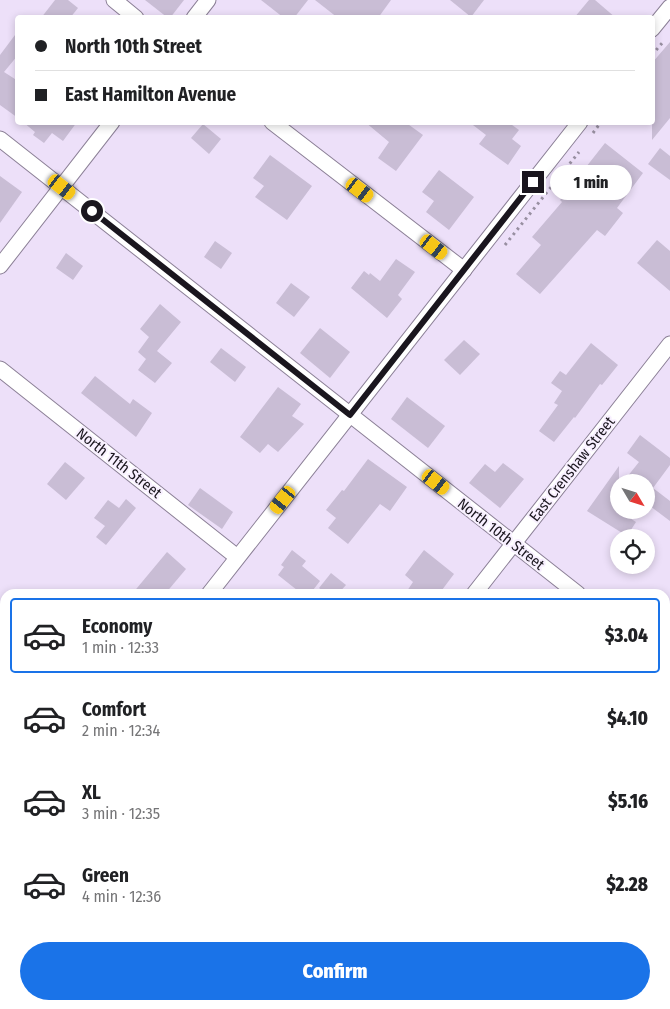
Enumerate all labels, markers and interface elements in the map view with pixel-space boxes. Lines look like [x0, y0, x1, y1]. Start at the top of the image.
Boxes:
text: North 10th Street [65, 35, 202, 58]
text: East Hamilton Avenue [65, 83, 236, 106]
callout: 1 min [550, 164, 633, 200]
route end [522, 171, 544, 193]
car [45, 172, 78, 202]
text: 1 min [574, 173, 608, 192]
car [343, 175, 376, 205]
route start [81, 200, 103, 222]
car [417, 232, 450, 262]
street label: East Crenshaw Street [525, 413, 619, 525]
street label: North 11th Street [73, 424, 165, 502]
car [419, 467, 452, 497]
north arrow [610, 474, 655, 519]
map controls [610, 474, 655, 574]
car [267, 484, 298, 516]
street label: North 10th Street [454, 494, 548, 574]
button: locate [610, 529, 655, 574]
icon: car [22, 613, 67, 658]
text: Economy [82, 615, 152, 638]
text: $3.04 [605, 624, 648, 647]
text: 1 min · 12:33 [82, 638, 159, 657]
icon: car [22, 696, 67, 741]
text: Comfort [82, 698, 146, 721]
text: $4.10 [607, 707, 648, 730]
text: 2 min · 12:34 [82, 721, 160, 740]
icon: car [22, 779, 67, 824]
text: XL [82, 781, 101, 804]
text: $5.16 [608, 790, 648, 813]
text: 3 min · 12:35 [82, 804, 160, 823]
icon: car [22, 862, 67, 907]
text: Green [82, 864, 129, 887]
text: $2.28 [606, 873, 648, 896]
text: 4 min · 12:36 [82, 887, 161, 906]
button: Confirm [20, 942, 650, 1000]

